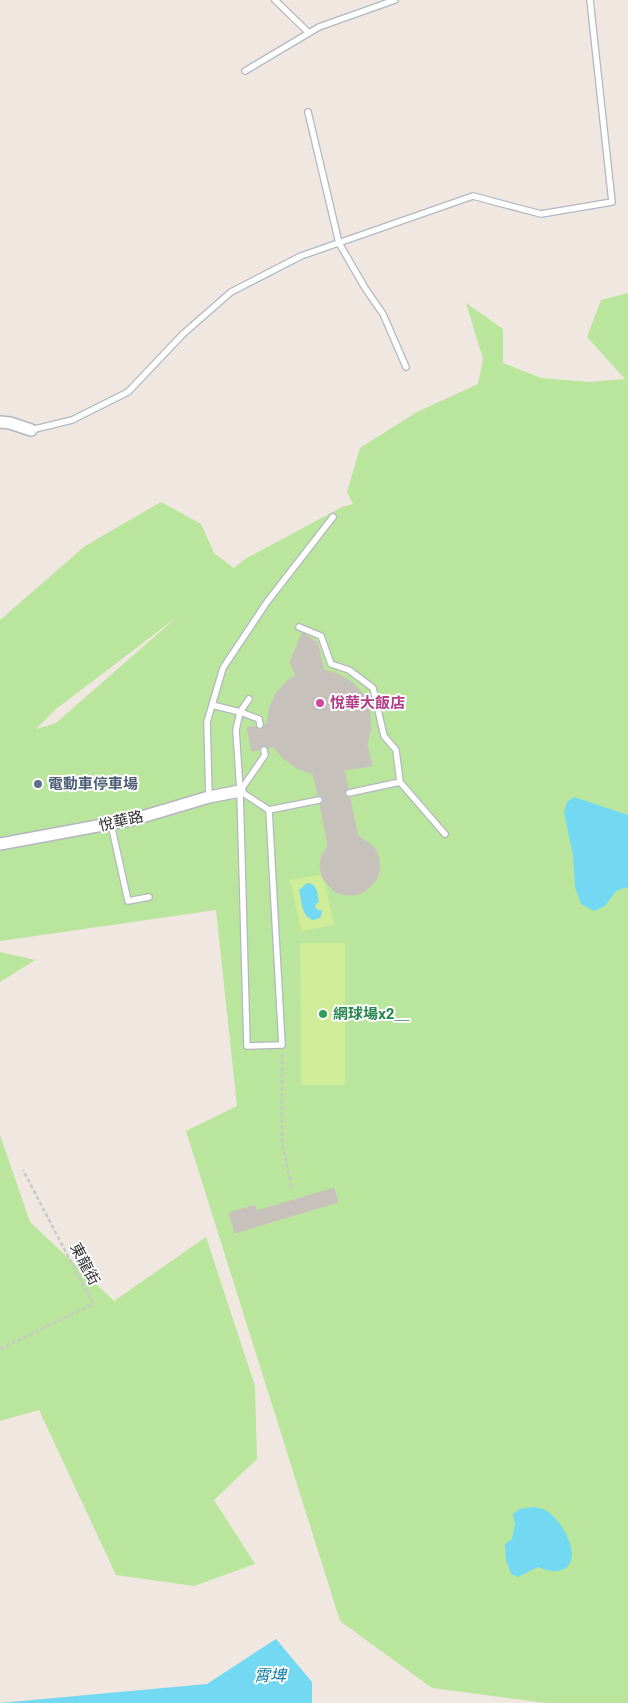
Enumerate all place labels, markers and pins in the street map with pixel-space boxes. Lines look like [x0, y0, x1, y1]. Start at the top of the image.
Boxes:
place label: 悅華大飯店 [330, 693, 405, 711]
marker: 悅華大飯店 [314, 697, 326, 709]
place label: 電動車停車場 [48, 774, 138, 792]
marker: 電動車停車場 [32, 778, 44, 790]
place label: 網球場x2＿ [333, 1004, 409, 1022]
marker: 網球場x2＿ [317, 1008, 329, 1020]

